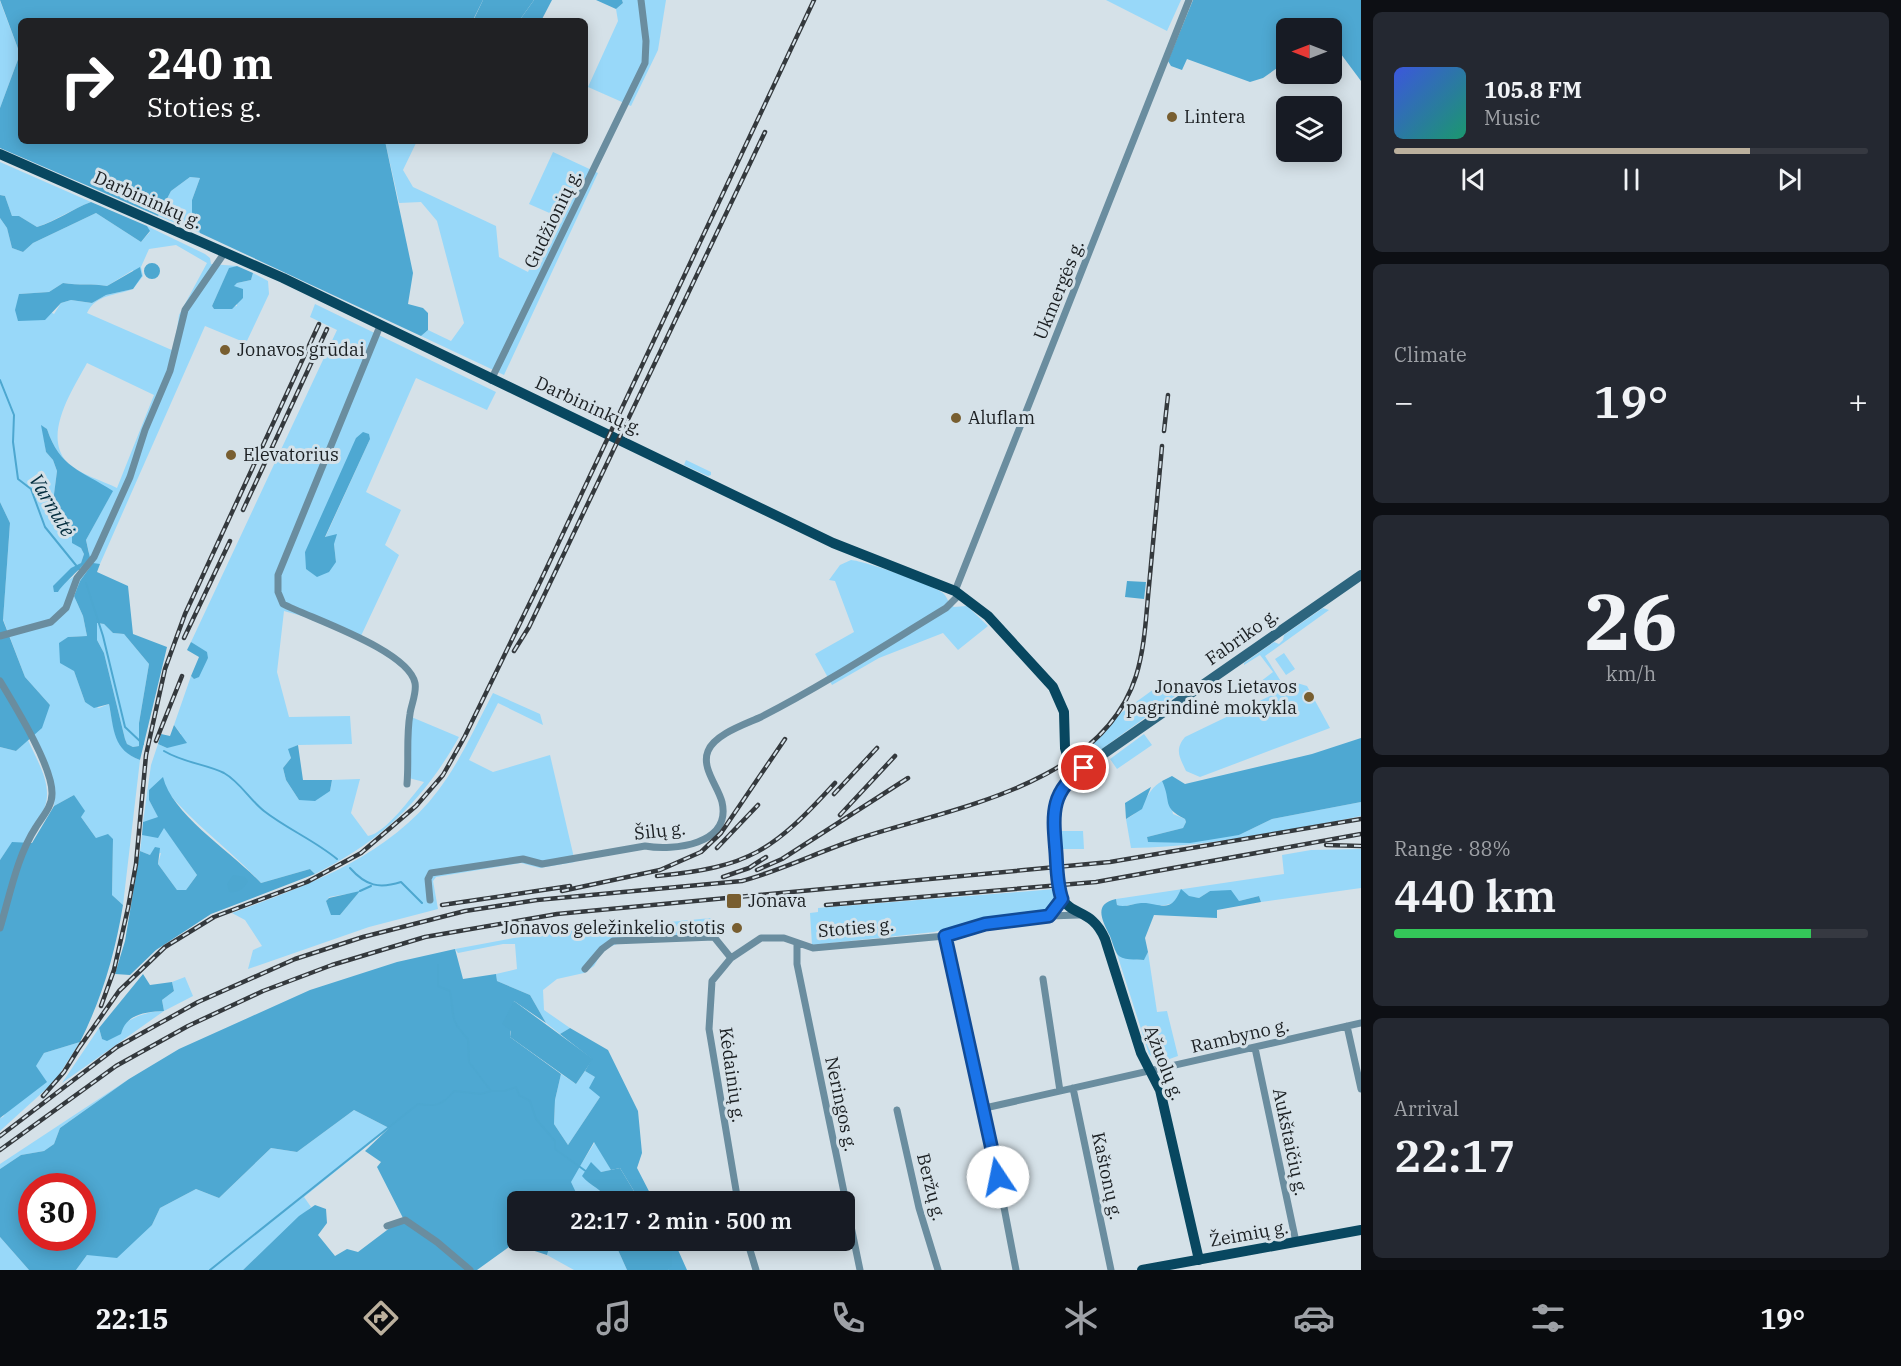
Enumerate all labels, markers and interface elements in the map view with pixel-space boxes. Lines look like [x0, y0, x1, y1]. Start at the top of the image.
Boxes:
north arrow [1276, 18, 1342, 84]
map controls [1276, 18, 1342, 162]
text: 240 m [147, 36, 273, 91]
icon: right [48, 42, 126, 120]
text: 105.8 FM [1484, 75, 1582, 104]
text: Stoties g. [147, 89, 262, 124]
button: layers [1276, 96, 1342, 162]
text: Music [1484, 104, 1540, 131]
place label: Lintera [1184, 105, 1246, 128]
marker: Lintera [1165, 110, 1179, 124]
icon: previous [1457, 163, 1490, 196]
icon: pause [1615, 163, 1648, 196]
icon: next [1773, 163, 1806, 196]
street label: Darbininkų g. [90, 165, 206, 234]
street label: Gudžionių g. [519, 165, 586, 272]
street label: Ukmergės g. [1028, 237, 1089, 343]
place label: Jonavos grūdai [237, 338, 365, 361]
text: Climate [1394, 341, 1467, 368]
marker: Jonavos grūdai [218, 343, 232, 357]
street label: Darbininkų g. [532, 371, 647, 441]
text: 19° [1593, 372, 1669, 430]
text: − [1394, 380, 1414, 423]
text: + [1848, 380, 1868, 423]
place label: Aluflam [968, 406, 1035, 429]
marker: Aluflam [949, 411, 963, 425]
place label: Elevatorius [243, 443, 339, 466]
marker: Elevatorius [224, 448, 238, 462]
water label: Varnutė [23, 468, 82, 541]
text: 26 [1584, 570, 1678, 671]
street label: Fabriko g. [1201, 603, 1283, 670]
text: km/h [1606, 660, 1656, 687]
place label: Jonavos Lietavos pagrindinė mokykla [1126, 675, 1297, 719]
marker: Jonavos Lietavos pagrindinė mokykla [1302, 690, 1316, 704]
pin [1058, 742, 1109, 793]
icon: arrive [1067, 751, 1100, 784]
street label: Šilų g. [633, 815, 687, 845]
text: Range · 88% [1394, 835, 1511, 862]
text: 440 km [1394, 866, 1556, 924]
place label: Jonava [748, 889, 807, 912]
marker: Jonava [725, 892, 743, 910]
street label: Stoties g. [817, 913, 895, 942]
place label: Jonavos geležinkelio stotis [501, 916, 725, 939]
marker: Jonavos geležinkelio stotis [730, 921, 744, 935]
street label: Rambyno g. [1189, 1013, 1291, 1058]
street label: Ąžuolų g. [1140, 1022, 1189, 1104]
street label: Kėdainių g. [714, 1026, 751, 1124]
street label: Neringos g. [820, 1054, 863, 1153]
street label: Aukštaičių g. [1268, 1086, 1313, 1198]
text: Arrival [1394, 1095, 1459, 1122]
text: 22:17 [1394, 1126, 1515, 1184]
street label: Kaštonų g. [1087, 1130, 1128, 1222]
position arrow [966, 1145, 1030, 1209]
street label: Beržų g. [912, 1151, 951, 1223]
speed limit sign: 30 [18, 1173, 96, 1251]
text: 22:17 · 2 min · 500 m [570, 1206, 792, 1235]
street label: Žeimių g. [1208, 1215, 1290, 1252]
icon: directions [360, 1297, 402, 1339]
icon: music [593, 1297, 635, 1339]
icon: phone [827, 1297, 869, 1339]
icon: climate [1060, 1297, 1102, 1339]
icon: car [1293, 1297, 1335, 1339]
icon: filters [1527, 1297, 1569, 1339]
text: 22:15 [96, 1301, 169, 1336]
text: 19° [1760, 1301, 1805, 1336]

